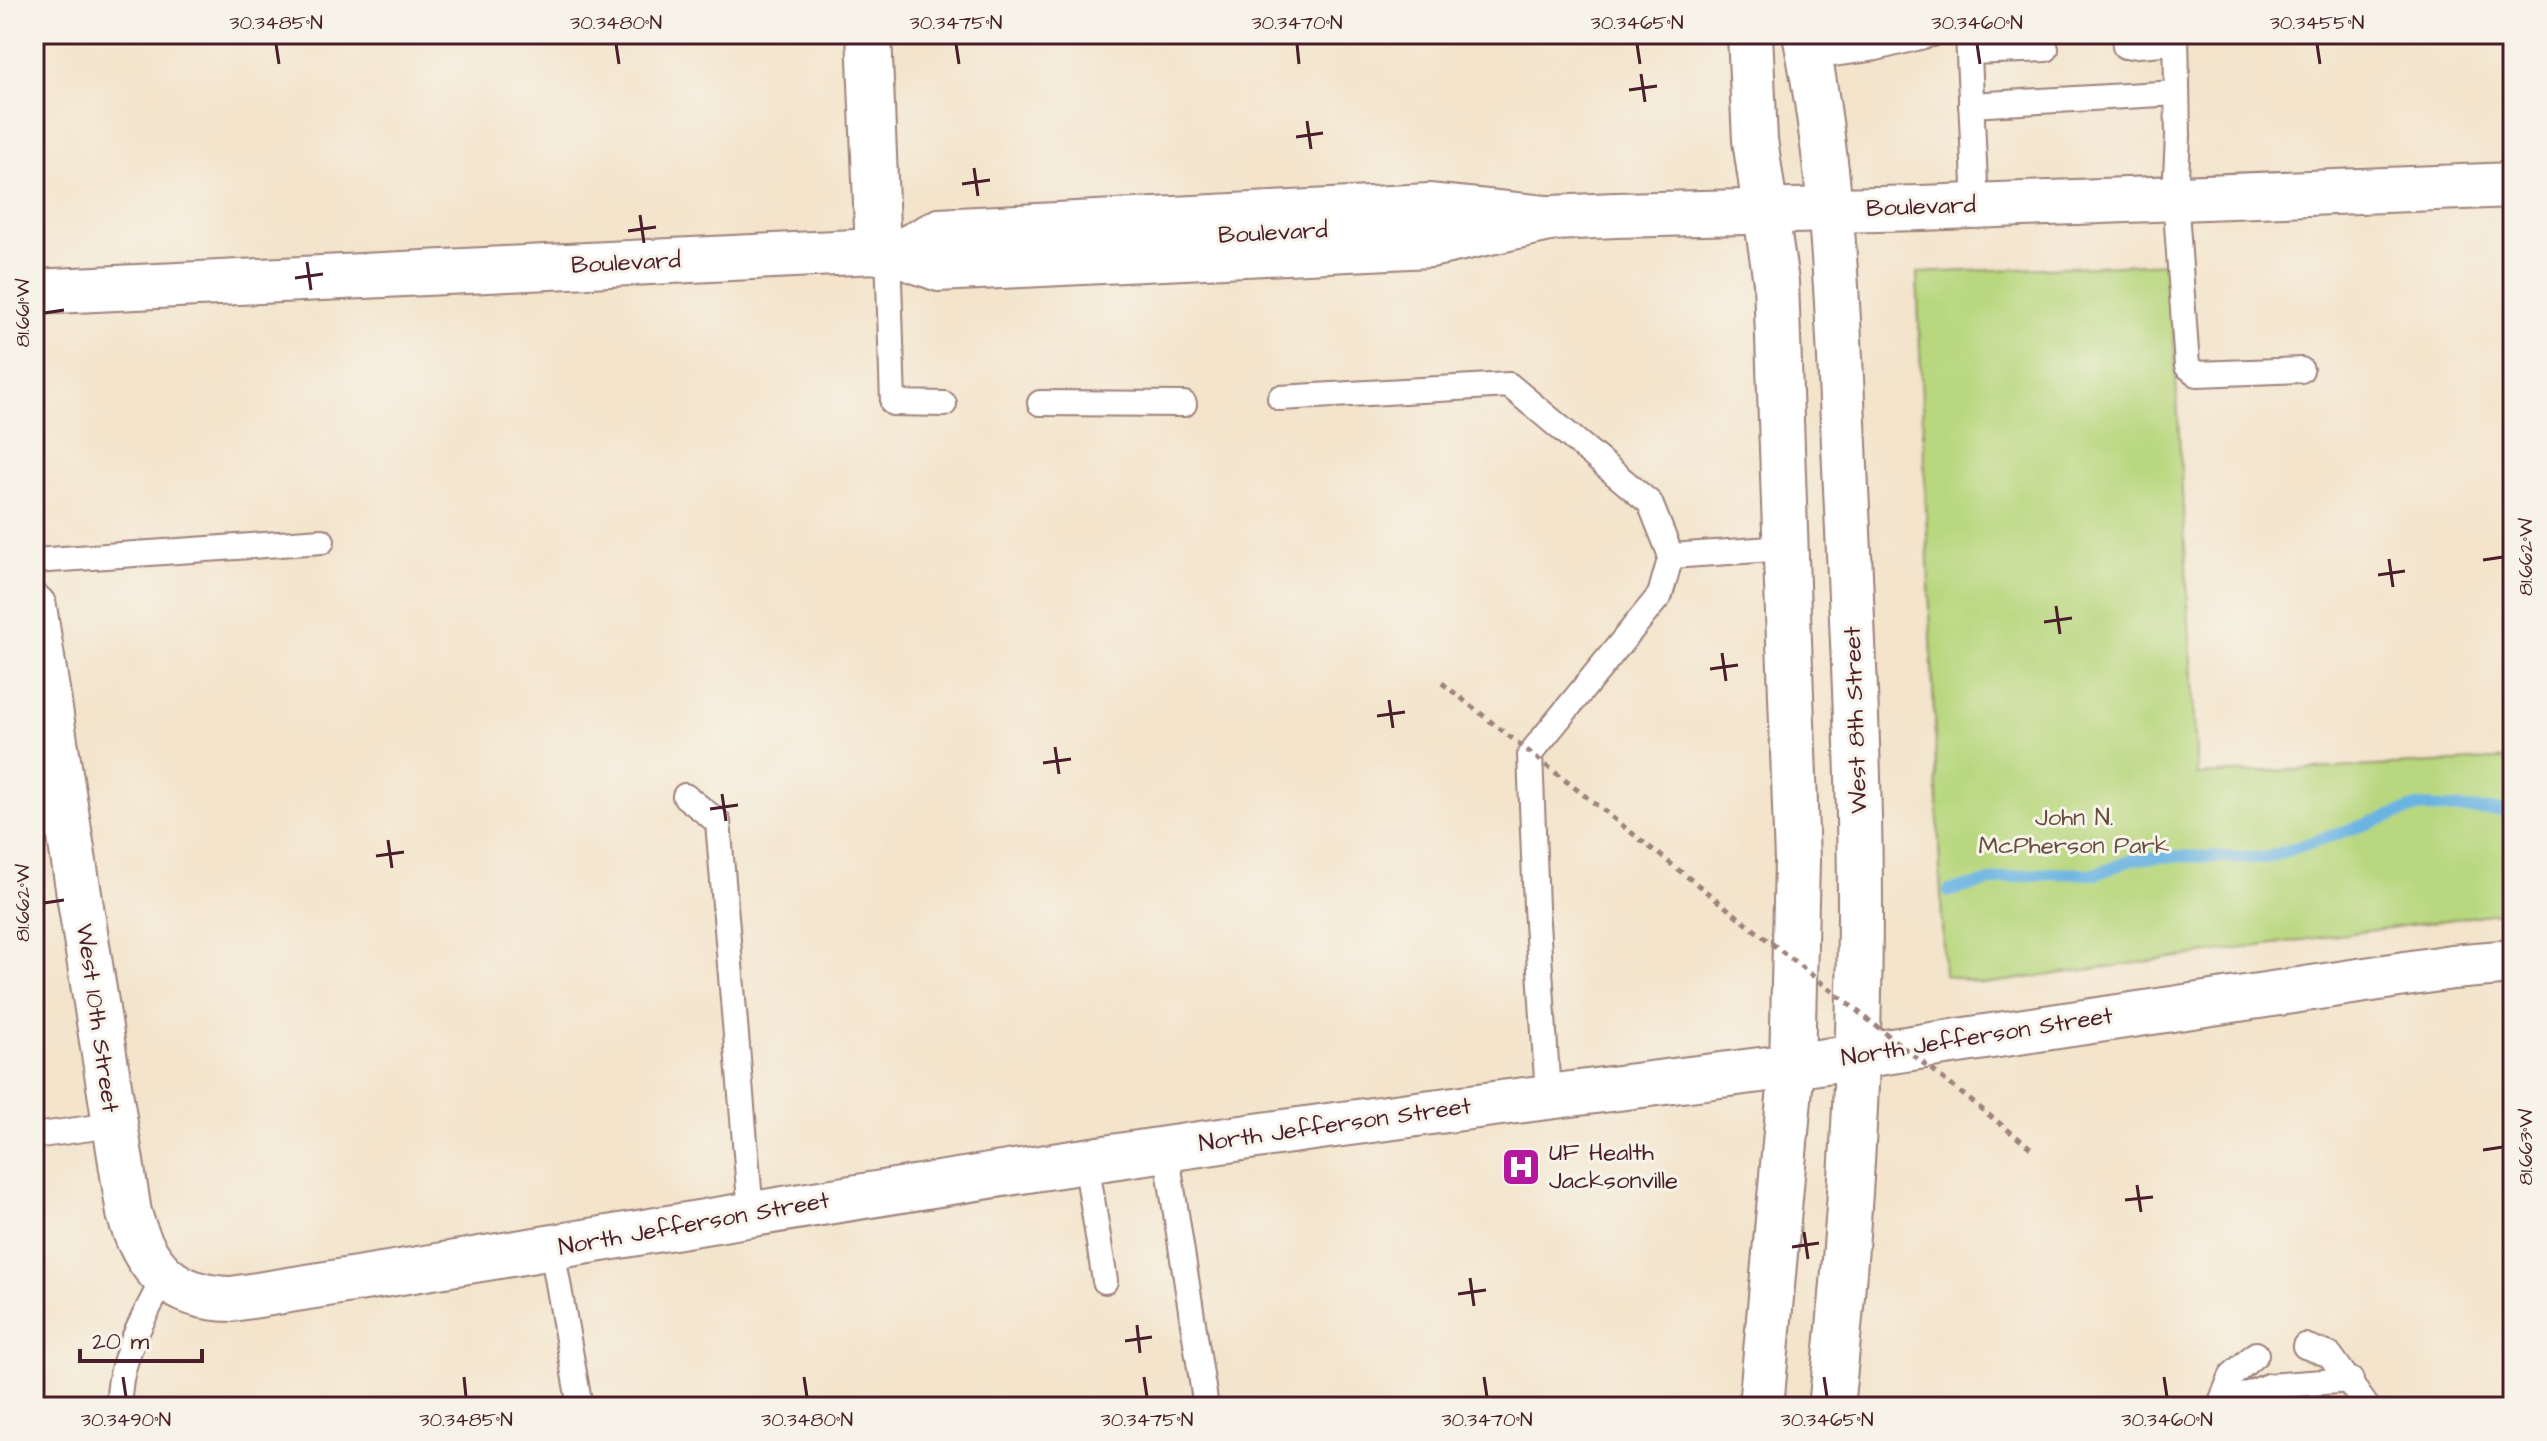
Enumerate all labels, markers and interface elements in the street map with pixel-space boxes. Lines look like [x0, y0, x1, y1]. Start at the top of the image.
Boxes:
text: 30.3485°N [229, 9, 323, 37]
text: 30.3480°N [570, 9, 662, 37]
text: 30.3475°N [910, 9, 1002, 37]
text: 30.3470°N [1251, 9, 1343, 37]
text: 30.3465°N [1590, 9, 1684, 37]
text: 30.3460°N [1931, 9, 2023, 37]
text: 30.3455°N [2270, 9, 2364, 37]
street label: Boulevard [1866, 188, 1976, 226]
street label: Boulevard [1217, 213, 1329, 253]
street label: Boulevard [570, 243, 682, 283]
text: 81.661°W [9, 278, 37, 348]
text: 81.662°W [2512, 518, 2540, 596]
street label: West 8th Street [1836, 625, 1876, 814]
park label: John N. McPherson Park [1978, 801, 2170, 863]
text: 81.662°W [9, 864, 37, 942]
street label: West 10th Street [67, 921, 127, 1115]
street label: North Jefferson Street [1839, 999, 2116, 1075]
street label: North Jefferson Street [1197, 1089, 1474, 1161]
text: 81.663°W [2512, 1108, 2540, 1185]
place label: UF Health Jacksonville [1549, 1136, 1678, 1198]
hospital icon: UF Health Jacksonville [1500, 1146, 1542, 1188]
street label: North Jefferson Street [556, 1183, 832, 1265]
scale bar [80, 1313, 202, 1363]
text: 20 m [92, 1325, 149, 1359]
text: 30.3490°N [81, 1406, 171, 1434]
text: 30.3485°N [419, 1406, 513, 1434]
text: 30.3480°N [761, 1406, 853, 1434]
text: 30.3475°N [1101, 1406, 1193, 1434]
text: 30.3470°N [1441, 1406, 1533, 1434]
text: 30.3465°N [1780, 1406, 1874, 1434]
text: 30.3460°N [2121, 1406, 2213, 1434]

